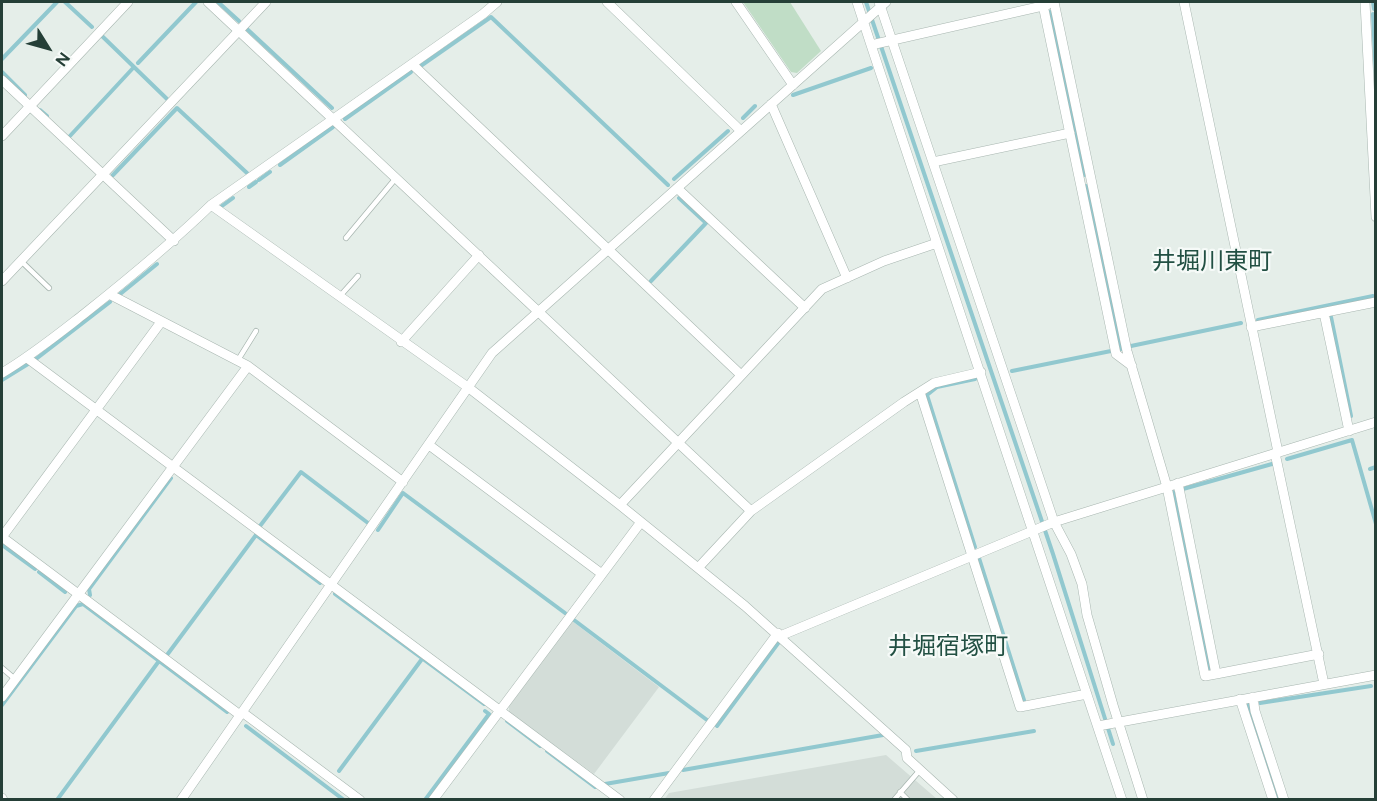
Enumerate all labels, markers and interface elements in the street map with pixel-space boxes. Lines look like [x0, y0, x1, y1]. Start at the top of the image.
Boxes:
north arrow [18, 18, 78, 78]
text: N [51, 48, 74, 70]
district label: 井堀川東町 [1152, 248, 1272, 276]
district label: 井堀宿塚町 [888, 633, 1008, 661]

